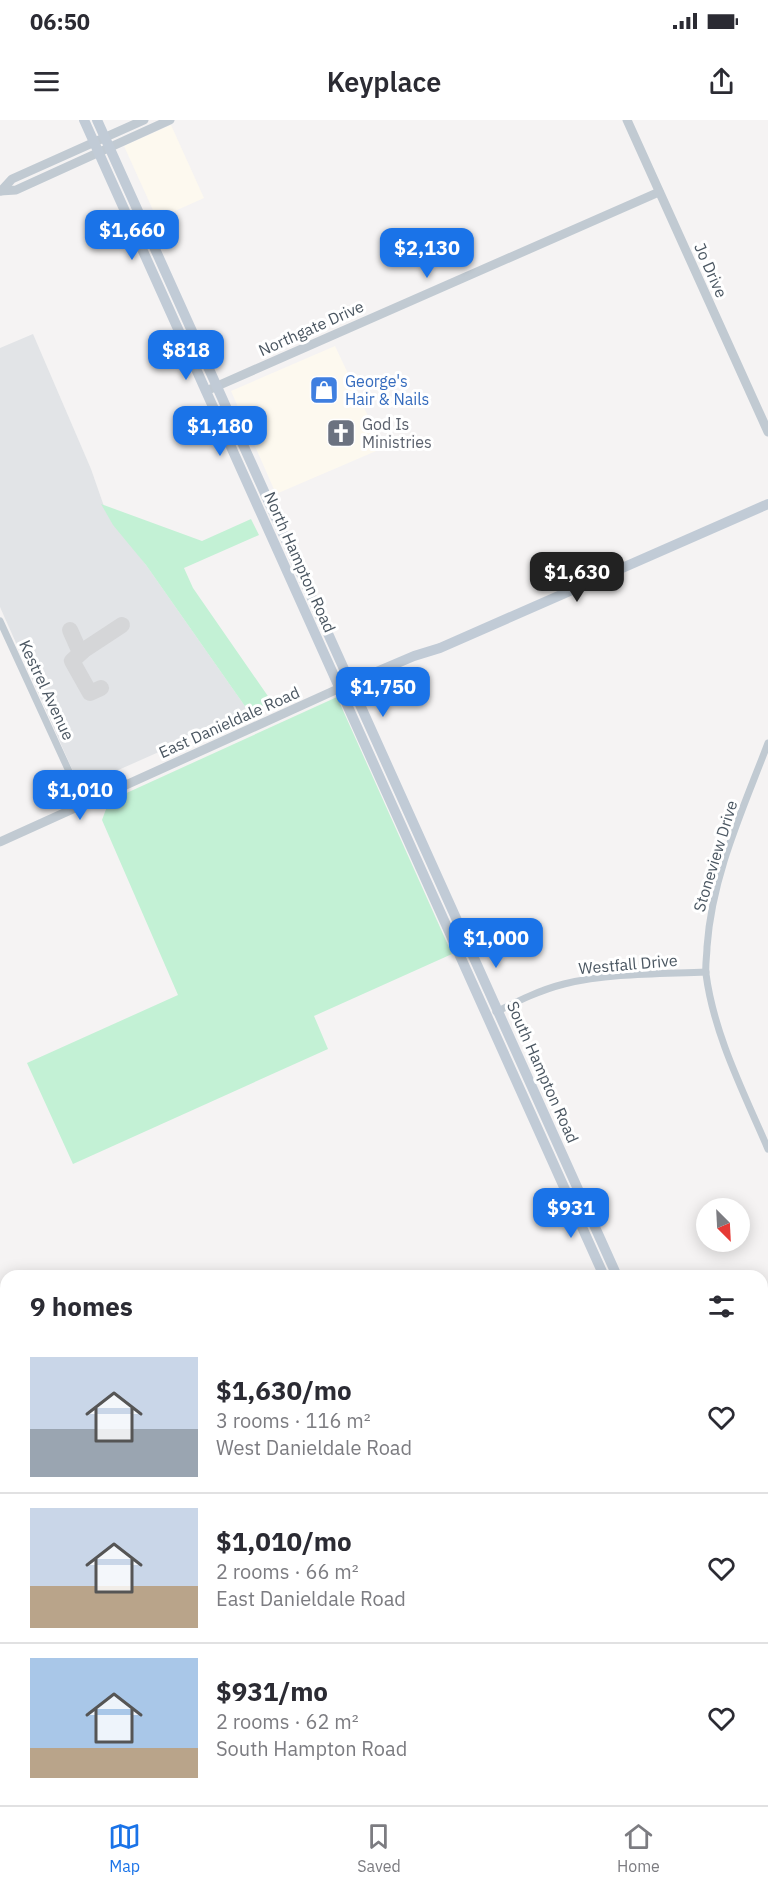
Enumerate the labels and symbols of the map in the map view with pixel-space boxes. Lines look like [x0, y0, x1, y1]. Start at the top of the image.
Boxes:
pin: $1,660 [83, 210, 181, 261]
pin: $2,130 [378, 228, 476, 279]
street label: Jo Drive [690, 239, 732, 301]
street label: Northgate Drive [255, 296, 367, 360]
pin: $818 [150, 330, 222, 381]
place label: George's Hair & Nails [345, 371, 429, 409]
shop icon: George's Hair & Nails [308, 374, 340, 406]
pin: $1,180 [171, 406, 269, 457]
place label: God Is Ministries [362, 414, 432, 452]
church icon: God Is Ministries [325, 417, 357, 449]
street label: North Hampton Road [260, 489, 340, 635]
pin: $1,630 [528, 552, 626, 603]
street label: Kestrel Avenue [15, 637, 79, 743]
pin: $1,750 [334, 667, 432, 718]
street label: East Danieldale Road [156, 682, 302, 762]
pin: $1,010 [31, 770, 129, 821]
street label: Stoneview Drive [689, 798, 741, 914]
pin: $1,000 [447, 918, 545, 969]
street label: Westfall Drive [578, 950, 678, 978]
street label: South Hampton Road [503, 998, 583, 1146]
pin: $931 [535, 1188, 607, 1239]
north arrow [696, 1198, 750, 1252]

